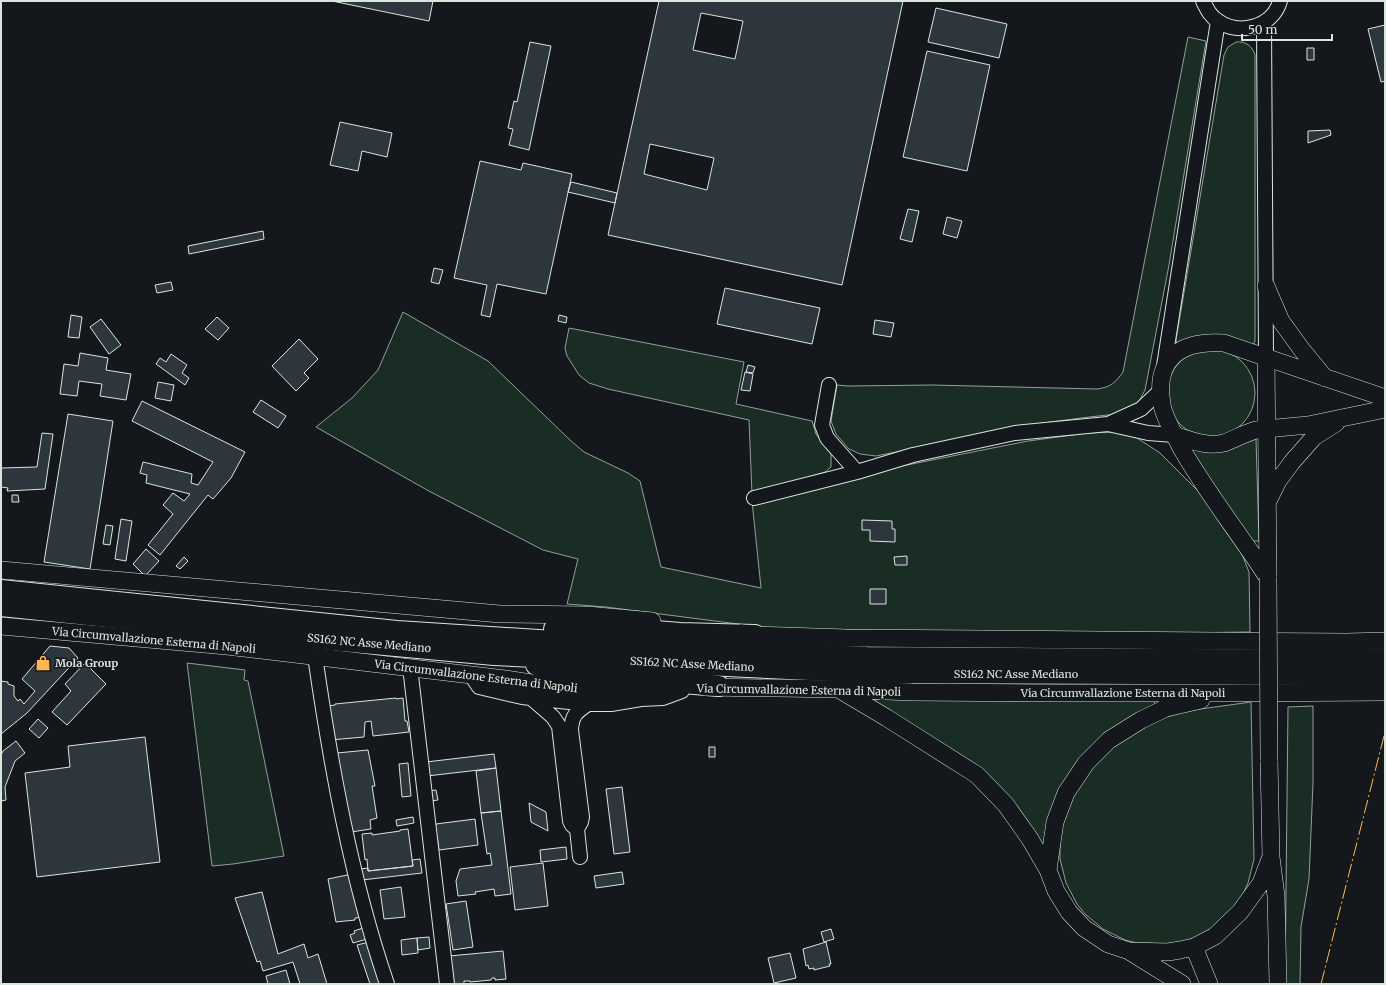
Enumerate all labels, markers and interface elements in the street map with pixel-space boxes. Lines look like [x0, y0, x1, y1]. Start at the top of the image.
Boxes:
scale bar [1242, 16, 1332, 42]
text: 50 m [1248, 22, 1277, 37]
street label: Via Circumvallazione Esterna di Napoli [51, 624, 257, 656]
street label: SS162 NC Asse Mediano [306, 631, 432, 655]
shop icon: Mola Group [34, 654, 52, 672]
street label: SS162 NC Asse Mediano [630, 654, 755, 674]
place label: Mola Group [55, 656, 118, 670]
street label: Via Circumvallazione Esterna di Napoli [373, 656, 579, 695]
street label: SS162 NC Asse Mediano [954, 667, 1079, 681]
street label: Via Circumvallazione Esterna di Napoli [696, 681, 902, 699]
street label: Via Circumvallazione Esterna di Napoli [1020, 686, 1226, 700]

